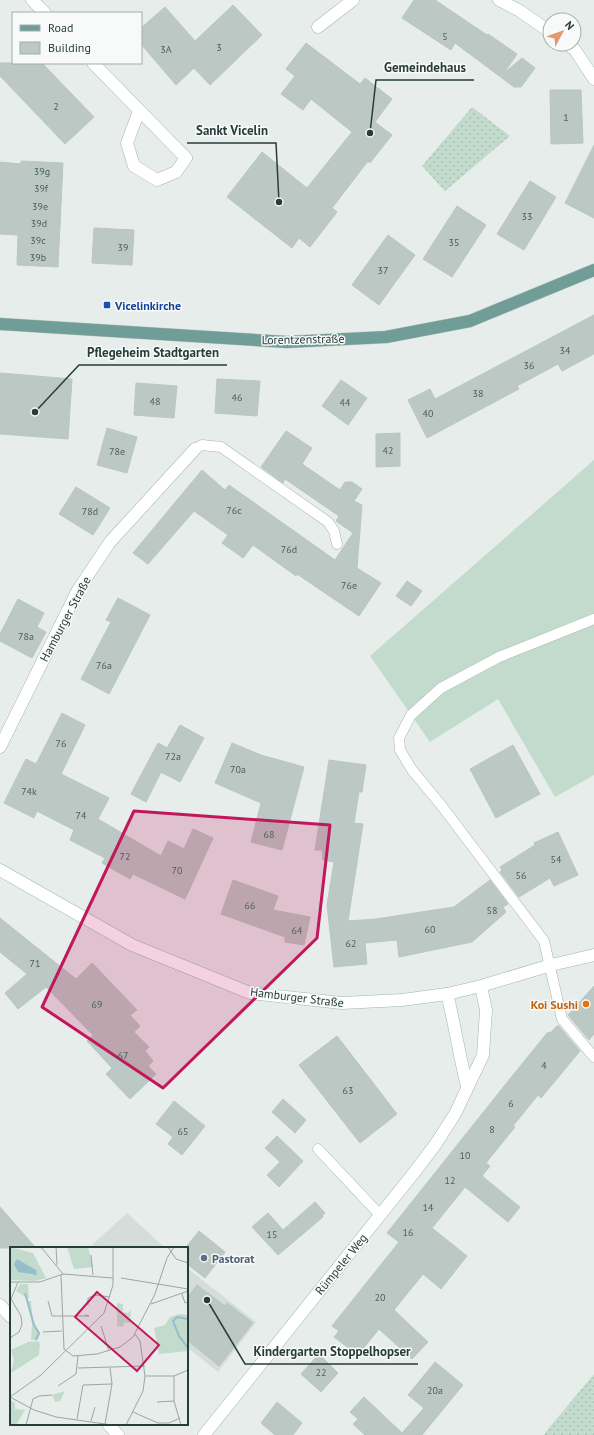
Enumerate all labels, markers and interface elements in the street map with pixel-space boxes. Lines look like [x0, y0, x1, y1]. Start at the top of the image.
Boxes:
legend [12, 12, 142, 64]
north arrow [542, 12, 582, 52]
text: N [562, 18, 577, 33]
text: Road [48, 20, 73, 35]
house number: 5 [442, 30, 448, 43]
text: Building [48, 40, 91, 55]
house number: 3 [216, 41, 222, 54]
house number: 3A [160, 43, 172, 56]
callout: Gemeindehaus [376, 55, 474, 80]
text: Gemeindehaus [384, 59, 466, 76]
house number: 2 [53, 100, 59, 113]
house number: 1 [563, 111, 569, 124]
callout: Sankt Vicelin [187, 118, 276, 143]
text: Sankt Vicelin [196, 122, 268, 139]
house number: 39g [34, 165, 50, 178]
house number: 39f [34, 182, 49, 195]
house number: 39e [32, 200, 48, 213]
house number: 33 [522, 210, 532, 223]
house number: 39d [31, 217, 47, 230]
house number: 39c [30, 234, 46, 247]
house number: 35 [449, 236, 459, 249]
house number: 39 [118, 241, 128, 254]
house number: 39b [30, 251, 46, 264]
house number: 37 [378, 264, 388, 277]
place label: Vicelinkirche [114, 298, 181, 313]
marker: Vicelinkirche [102, 300, 112, 310]
street label: Lorentzenstraße [261, 331, 345, 347]
callout: Pflegeheim Stadtgarten [79, 340, 227, 365]
text: Pflegeheim Stadtgarten [87, 344, 219, 361]
house number: 34 [560, 344, 571, 357]
house number: 36 [524, 359, 534, 372]
house number: 38 [473, 387, 483, 400]
house number: 46 [232, 391, 242, 404]
house number: 48 [150, 395, 160, 408]
house number: 44 [340, 396, 351, 409]
house number: 40 [423, 407, 434, 420]
house number: 42 [383, 444, 393, 457]
house number: 78e [109, 445, 125, 458]
house number: 76c [226, 504, 242, 517]
house number: 78d [82, 505, 98, 518]
house number: 76d [281, 543, 297, 556]
street label: Hamburger Straße [36, 574, 94, 664]
house number: 76e [341, 579, 357, 592]
house number: 78a [18, 630, 34, 643]
house number: 76a [96, 659, 112, 672]
house number: 76 [56, 737, 66, 750]
house number: 72a [165, 750, 181, 763]
house number: 70a [230, 763, 246, 776]
house number: 74k [21, 785, 37, 798]
house number: 74 [76, 809, 87, 822]
house number: 68 [264, 828, 274, 841]
house number: 72 [120, 850, 130, 863]
house number: 54 [551, 853, 562, 866]
house number: 70 [172, 864, 183, 877]
house number: 56 [516, 869, 526, 882]
house number: 66 [245, 899, 255, 912]
house number: 58 [487, 904, 497, 917]
house number: 60 [425, 923, 436, 936]
house number: 64 [292, 924, 303, 937]
house number: 62 [346, 937, 356, 950]
house number: 71 [30, 957, 40, 970]
street label: Hamburger Straße [249, 984, 345, 1010]
place label: Koi Sushi [531, 997, 578, 1012]
house number: 69 [92, 998, 102, 1011]
marker: Koi Sushi [581, 999, 591, 1009]
house number: 67 [118, 1049, 128, 1062]
house number: 4 [541, 1059, 547, 1072]
house number: 63 [343, 1084, 353, 1097]
house number: 6 [508, 1097, 514, 1110]
house number: 8 [489, 1123, 495, 1136]
house number: 65 [178, 1125, 188, 1138]
house number: 10 [460, 1149, 471, 1162]
house number: 12 [445, 1174, 455, 1187]
house number: 14 [423, 1201, 434, 1214]
house number: 16 [403, 1226, 413, 1239]
house number: 15 [267, 1228, 277, 1241]
street label: Rümpeler Weg [312, 1230, 370, 1298]
inset map [10, 1247, 188, 1425]
place label: Pastorat [212, 1251, 255, 1266]
marker: Pastorat [199, 1253, 209, 1263]
house number: 20 [375, 1291, 386, 1304]
callout: Kindergarten Stoppelhopser [245, 1339, 418, 1364]
text: Kindergarten Stoppelhopser [253, 1343, 411, 1360]
house number: 22 [316, 1366, 326, 1379]
house number: 20a [427, 1384, 443, 1397]

